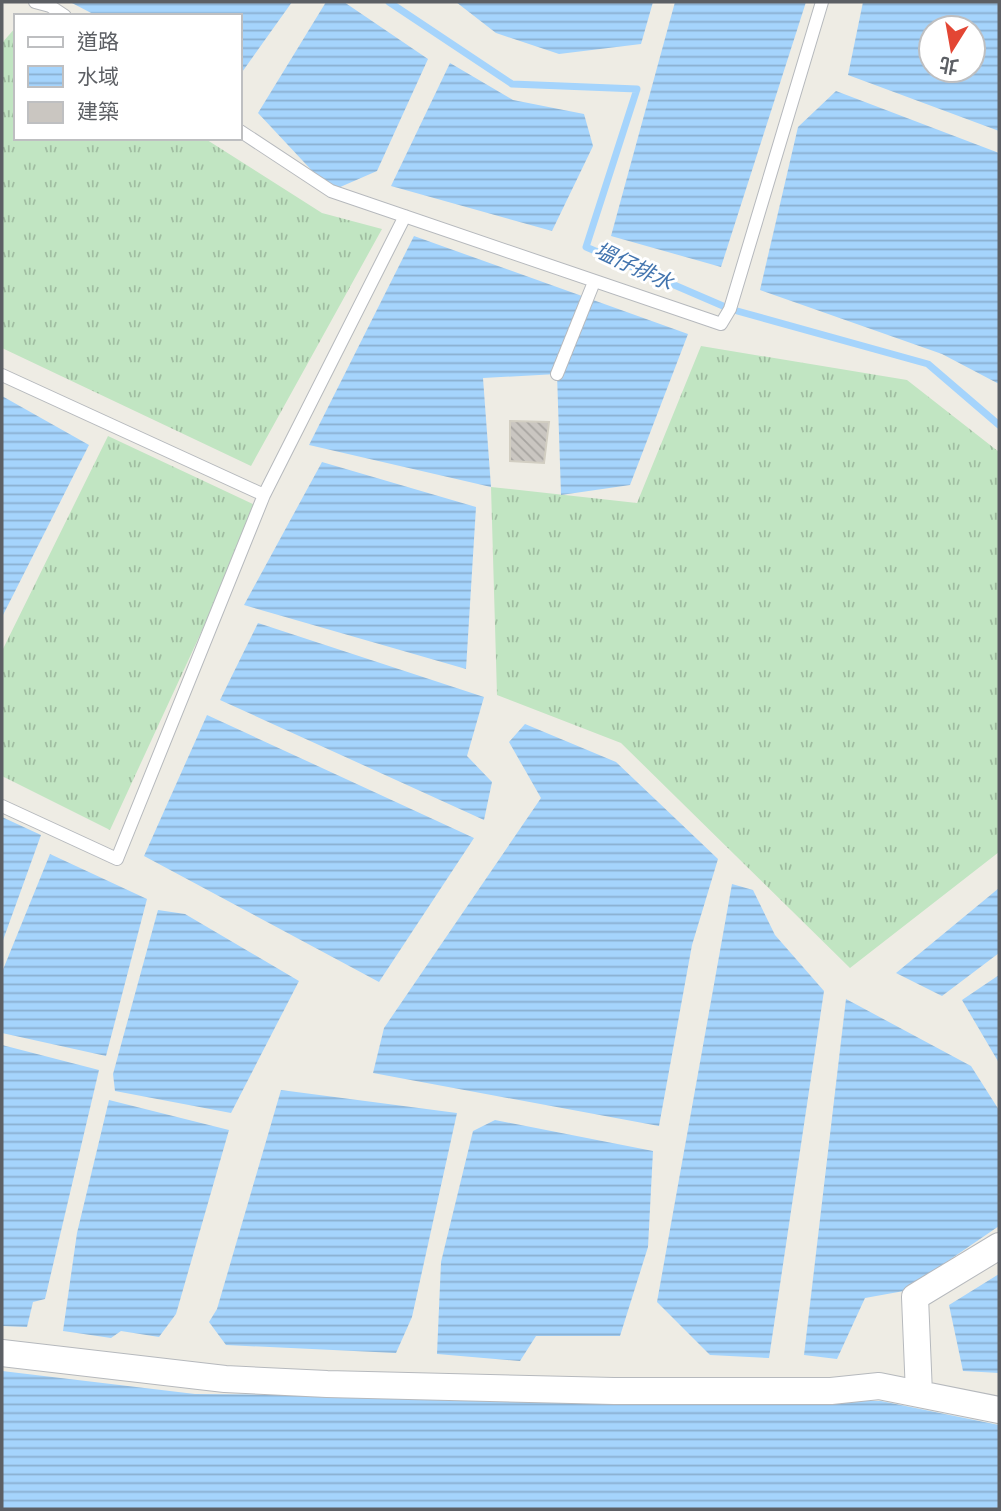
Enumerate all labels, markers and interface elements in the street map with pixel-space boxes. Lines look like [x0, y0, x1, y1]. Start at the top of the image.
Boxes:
legend [14, 14, 242, 140]
north arrow [917, 14, 987, 84]
text: 道路 [77, 29, 119, 54]
text: 北 [937, 53, 960, 78]
text: 水域 [77, 64, 119, 89]
text: 建築 [77, 99, 119, 124]
water label: 塭仔排水 [591, 237, 678, 296]

